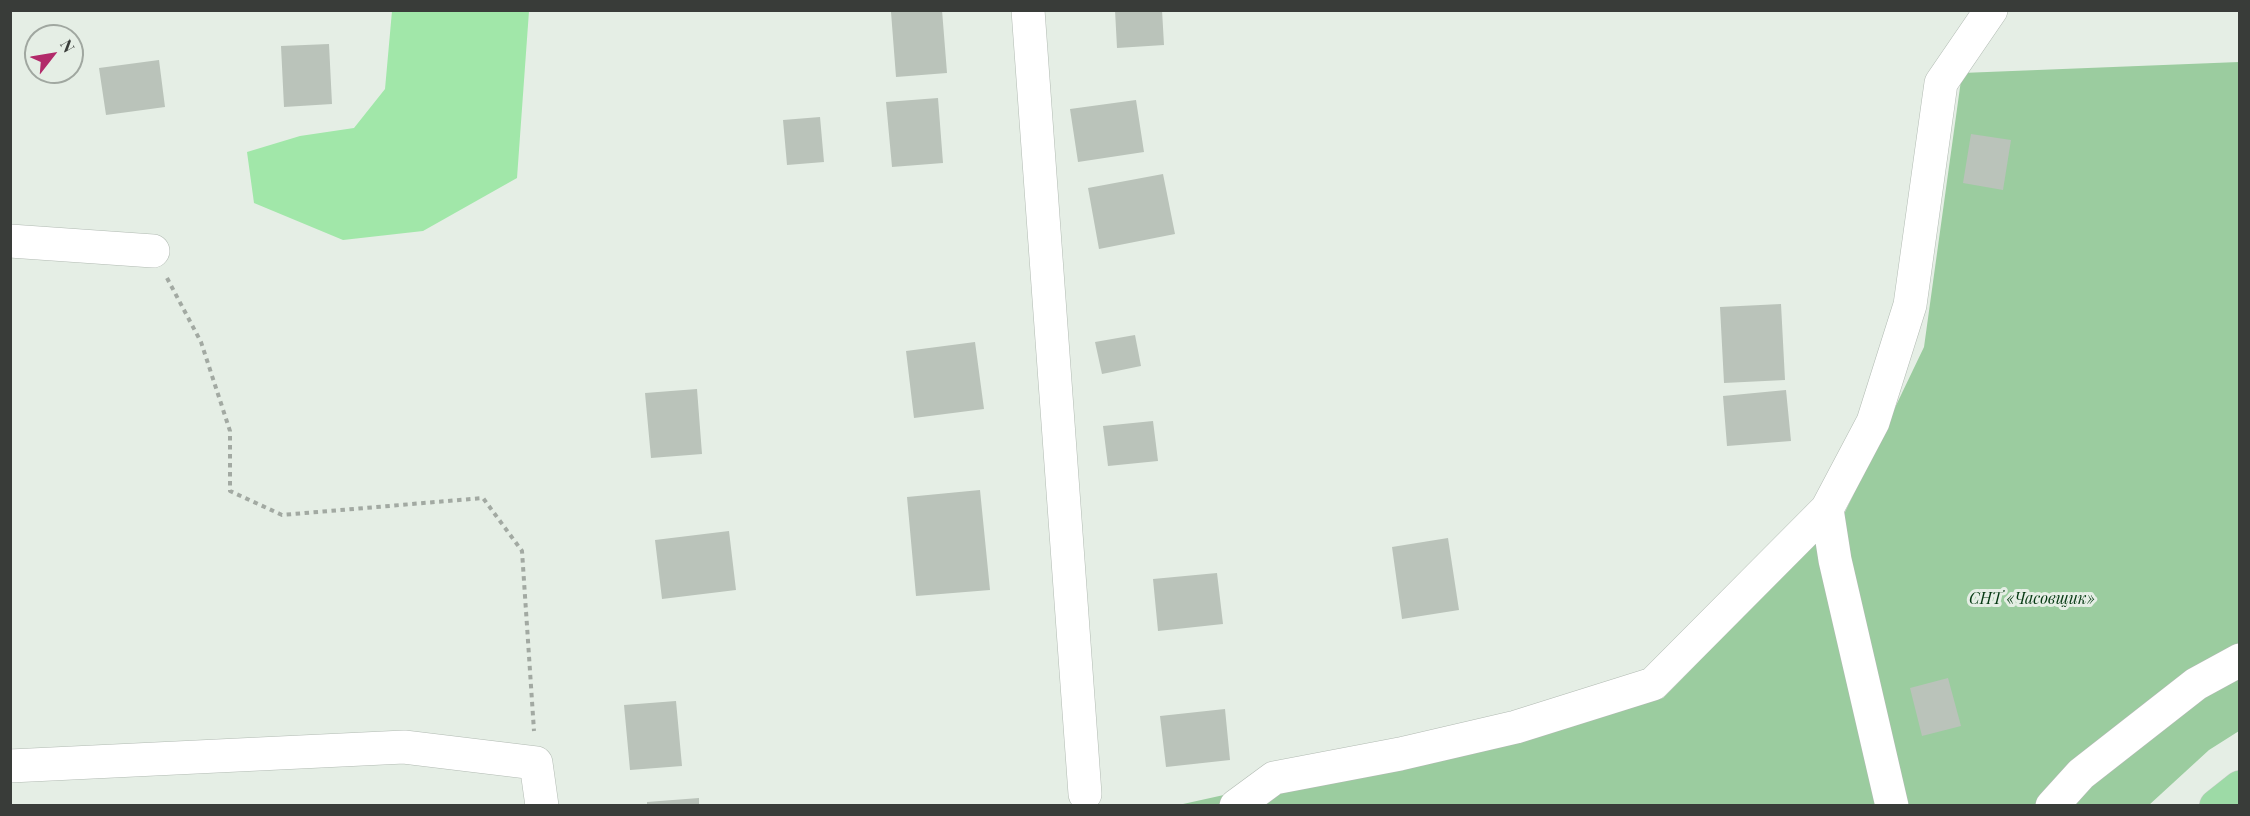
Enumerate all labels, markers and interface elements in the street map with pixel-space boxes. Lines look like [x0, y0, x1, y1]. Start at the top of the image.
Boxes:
north arrow [24, 24, 84, 84]
text: N [56, 35, 80, 56]
park label: СНТ «Часовщик» [1969, 589, 2095, 609]

